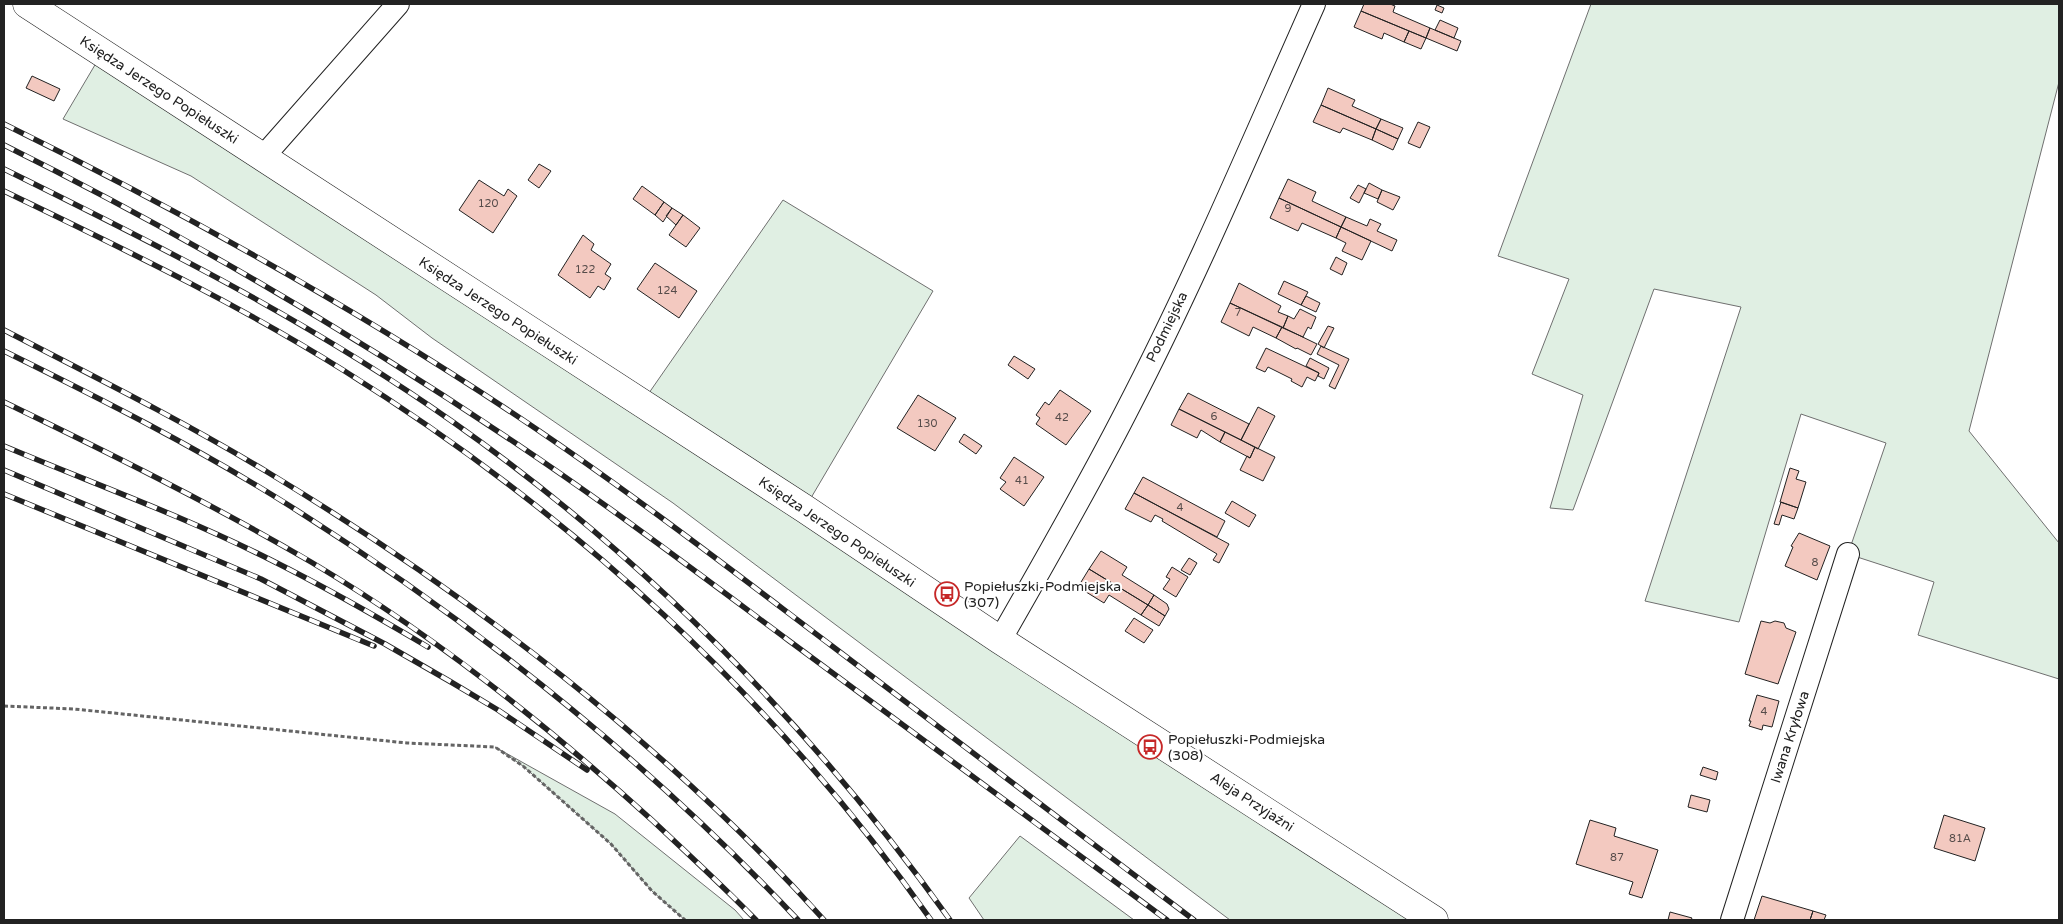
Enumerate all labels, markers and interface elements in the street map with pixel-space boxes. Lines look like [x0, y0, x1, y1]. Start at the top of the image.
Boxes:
street label: Księdza Jerzego Popiełuszki [77, 32, 241, 148]
house number: 120 [478, 197, 498, 210]
house number: 9 [1285, 202, 1292, 215]
street label: Księdza Jerzego Popiełuszki [416, 253, 580, 369]
house number: 122 [575, 263, 595, 276]
house number: 124 [657, 284, 677, 297]
street label: Podmiejska [1143, 289, 1191, 365]
house number: 7 [1235, 306, 1242, 319]
house number: 6 [1211, 410, 1218, 423]
house number: 42 [1055, 411, 1069, 424]
house number: 130 [917, 417, 937, 430]
street label: Księdza Jerzego Popiełuszki [755, 473, 919, 591]
house number: 41 [1015, 474, 1029, 487]
house number: 4 [1177, 501, 1184, 514]
house number: 8 [1812, 556, 1819, 569]
place label: Popiełuszki-Podmiejska (307) [964, 578, 1121, 611]
bus stop icon: Popiełuszki-Podmiejska (307) [934, 581, 960, 607]
street label: Iwana Kryłowa [1767, 689, 1813, 785]
house number: 4 [1761, 705, 1768, 718]
place label: Popiełuszki-Podmiejska (308) [1168, 731, 1325, 764]
bus stop icon: Popiełuszki-Podmiejska (308) [1137, 734, 1163, 760]
street label: Aleja Przyjaźni [1207, 769, 1297, 835]
house number: 81A [1949, 832, 1971, 845]
house number: 87 [1610, 851, 1624, 864]

